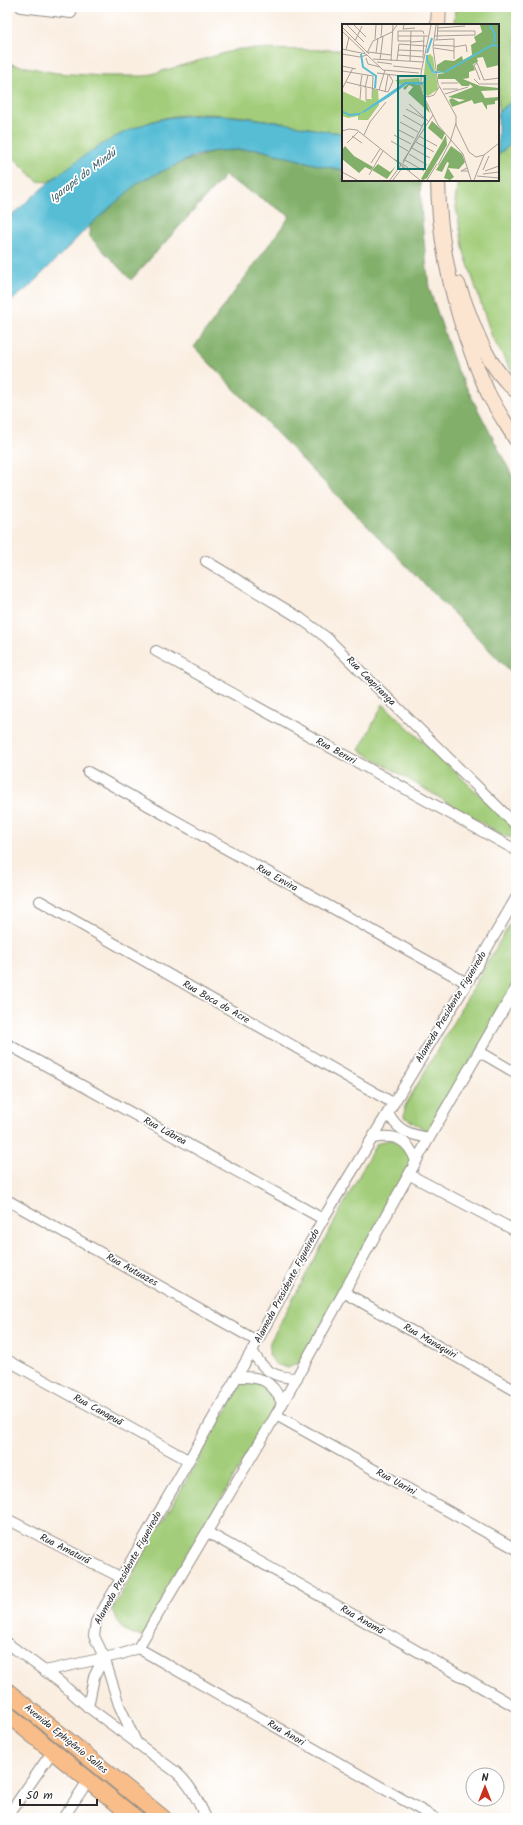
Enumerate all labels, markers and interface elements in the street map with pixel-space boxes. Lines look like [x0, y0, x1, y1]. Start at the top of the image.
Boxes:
inset map [342, 24, 499, 181]
water label: Igarapé do Mindú [46, 143, 122, 207]
street label: Rua Caapiranga [342, 652, 400, 710]
street label: Rua Beruri [313, 733, 360, 769]
street label: Rua Envira [253, 860, 301, 896]
street label: Alameda Presidente Figueiredo [411, 948, 491, 1066]
street label: Rua Boca do Acre [179, 976, 253, 1028]
street label: Rua Lábrea [140, 1113, 190, 1150]
street label: Alameda Presidente Figueiredo [250, 1225, 324, 1346]
street label: Rua Autuazes [103, 1249, 161, 1291]
street label: Rua Manaquiri [400, 1319, 460, 1363]
street label: Rua Canapuã [70, 1390, 127, 1431]
street label: Rua Uarini [373, 1464, 419, 1500]
street label: Alameda Presidente Figueiredo [90, 1508, 166, 1628]
street label: Rua Amaturã [37, 1529, 94, 1569]
street label: Rua Anamã [337, 1601, 388, 1640]
street label: Avenida Ephigênio Salles [21, 1700, 112, 1778]
street label: Rua Anori [264, 1716, 308, 1750]
north arrow [465, 1767, 505, 1807]
text: N [482, 1769, 489, 1787]
scale bar [20, 1781, 97, 1807]
text: 50 m [26, 1786, 53, 1805]

